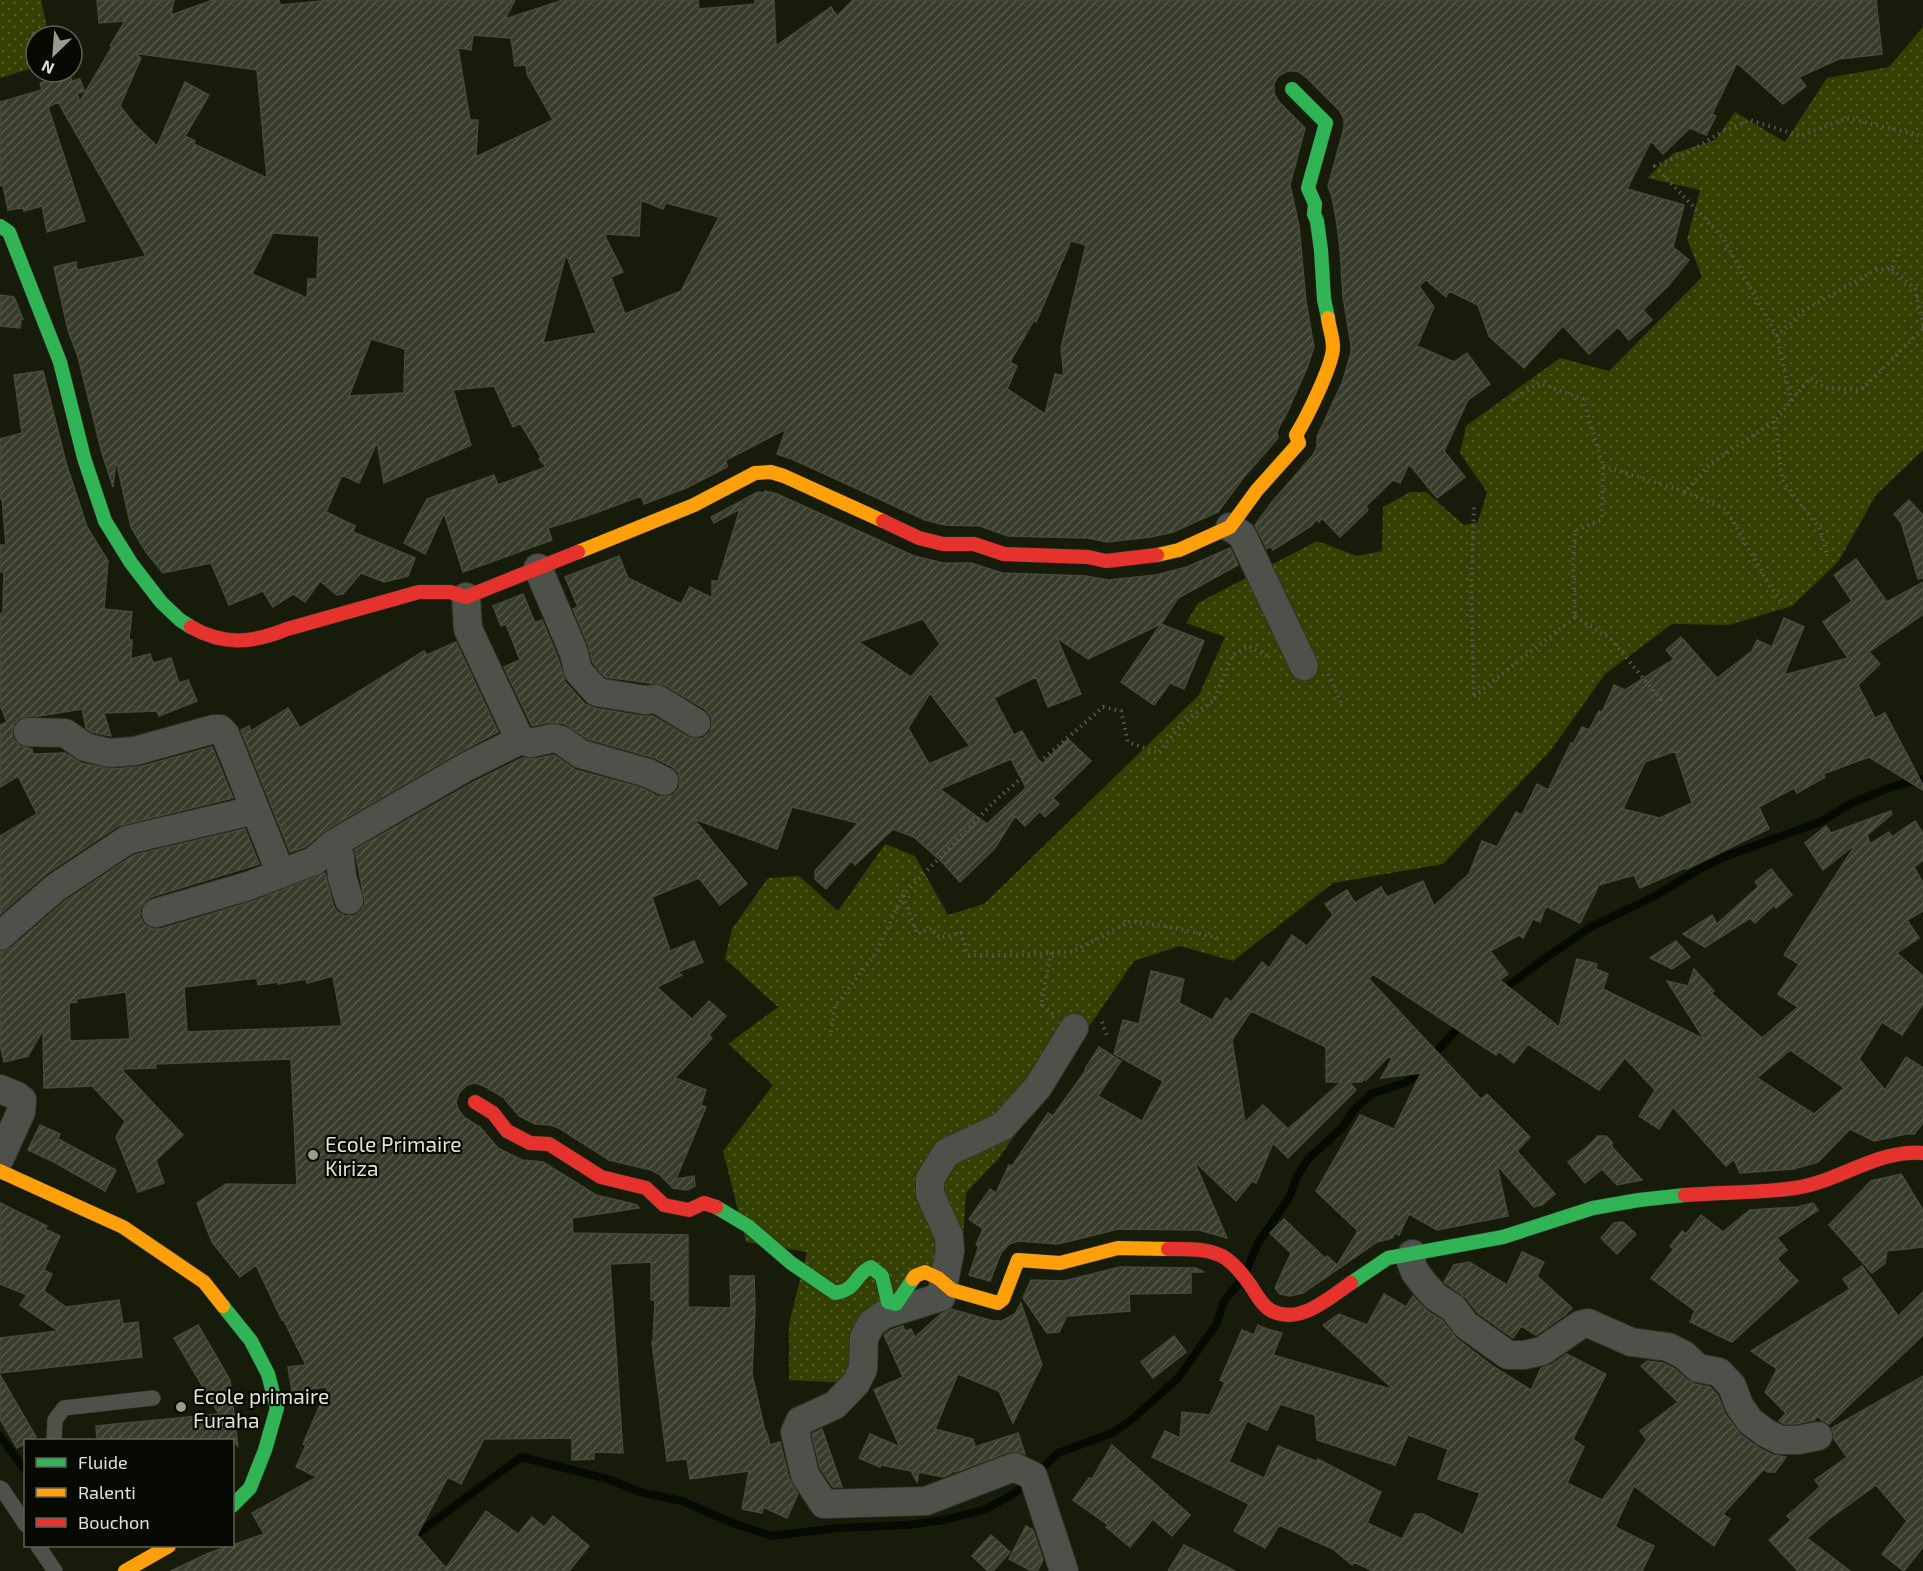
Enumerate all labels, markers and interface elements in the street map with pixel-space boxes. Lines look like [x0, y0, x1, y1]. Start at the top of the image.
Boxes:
north arrow [24, 24, 84, 84]
text: N [38, 57, 57, 79]
place label: Ecole Primaire Kiriza [325, 1131, 462, 1180]
marker: Ecole Primaire Kiriza [306, 1148, 320, 1162]
place label: Ecole primaire Furaha [193, 1383, 329, 1432]
marker: Ecole primaire Furaha [174, 1400, 188, 1414]
legend [24, 1439, 234, 1547]
text: Fluide [78, 1451, 128, 1473]
text: Ralenti [78, 1481, 136, 1503]
text: Bouchon [78, 1511, 150, 1533]

